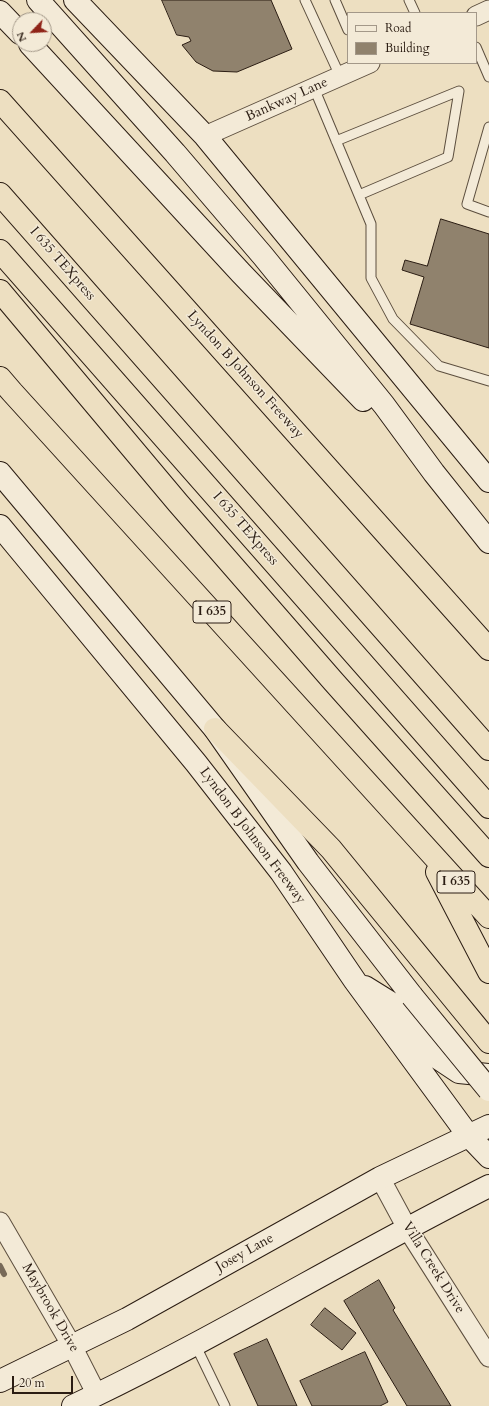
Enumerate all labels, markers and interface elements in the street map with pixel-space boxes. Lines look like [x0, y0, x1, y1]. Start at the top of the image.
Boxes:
north arrow [12, 12, 52, 52]
legend [347, 12, 477, 64]
text: Road [385, 20, 411, 36]
text: N [13, 29, 30, 44]
text: Building [385, 40, 429, 56]
street label: Bankway Lane [243, 74, 331, 126]
street label: I 635 TEXpress [25, 224, 99, 304]
street label: Lyndon B Johnson Freeway [183, 308, 307, 442]
street label: I 635 TEXpress [208, 489, 282, 569]
road number: I 635 [193, 601, 231, 623]
street label: Lyndon B Johnson Freeway [195, 765, 309, 907]
road number: I 635 [437, 871, 475, 893]
street label: Villa Creek Drive [398, 1219, 468, 1317]
street label: Josey Lane [213, 1230, 277, 1276]
street label: Maybrook Drive [18, 1261, 82, 1355]
scale bar [14, 1368, 75, 1394]
text: 20 m [19, 1375, 45, 1391]

